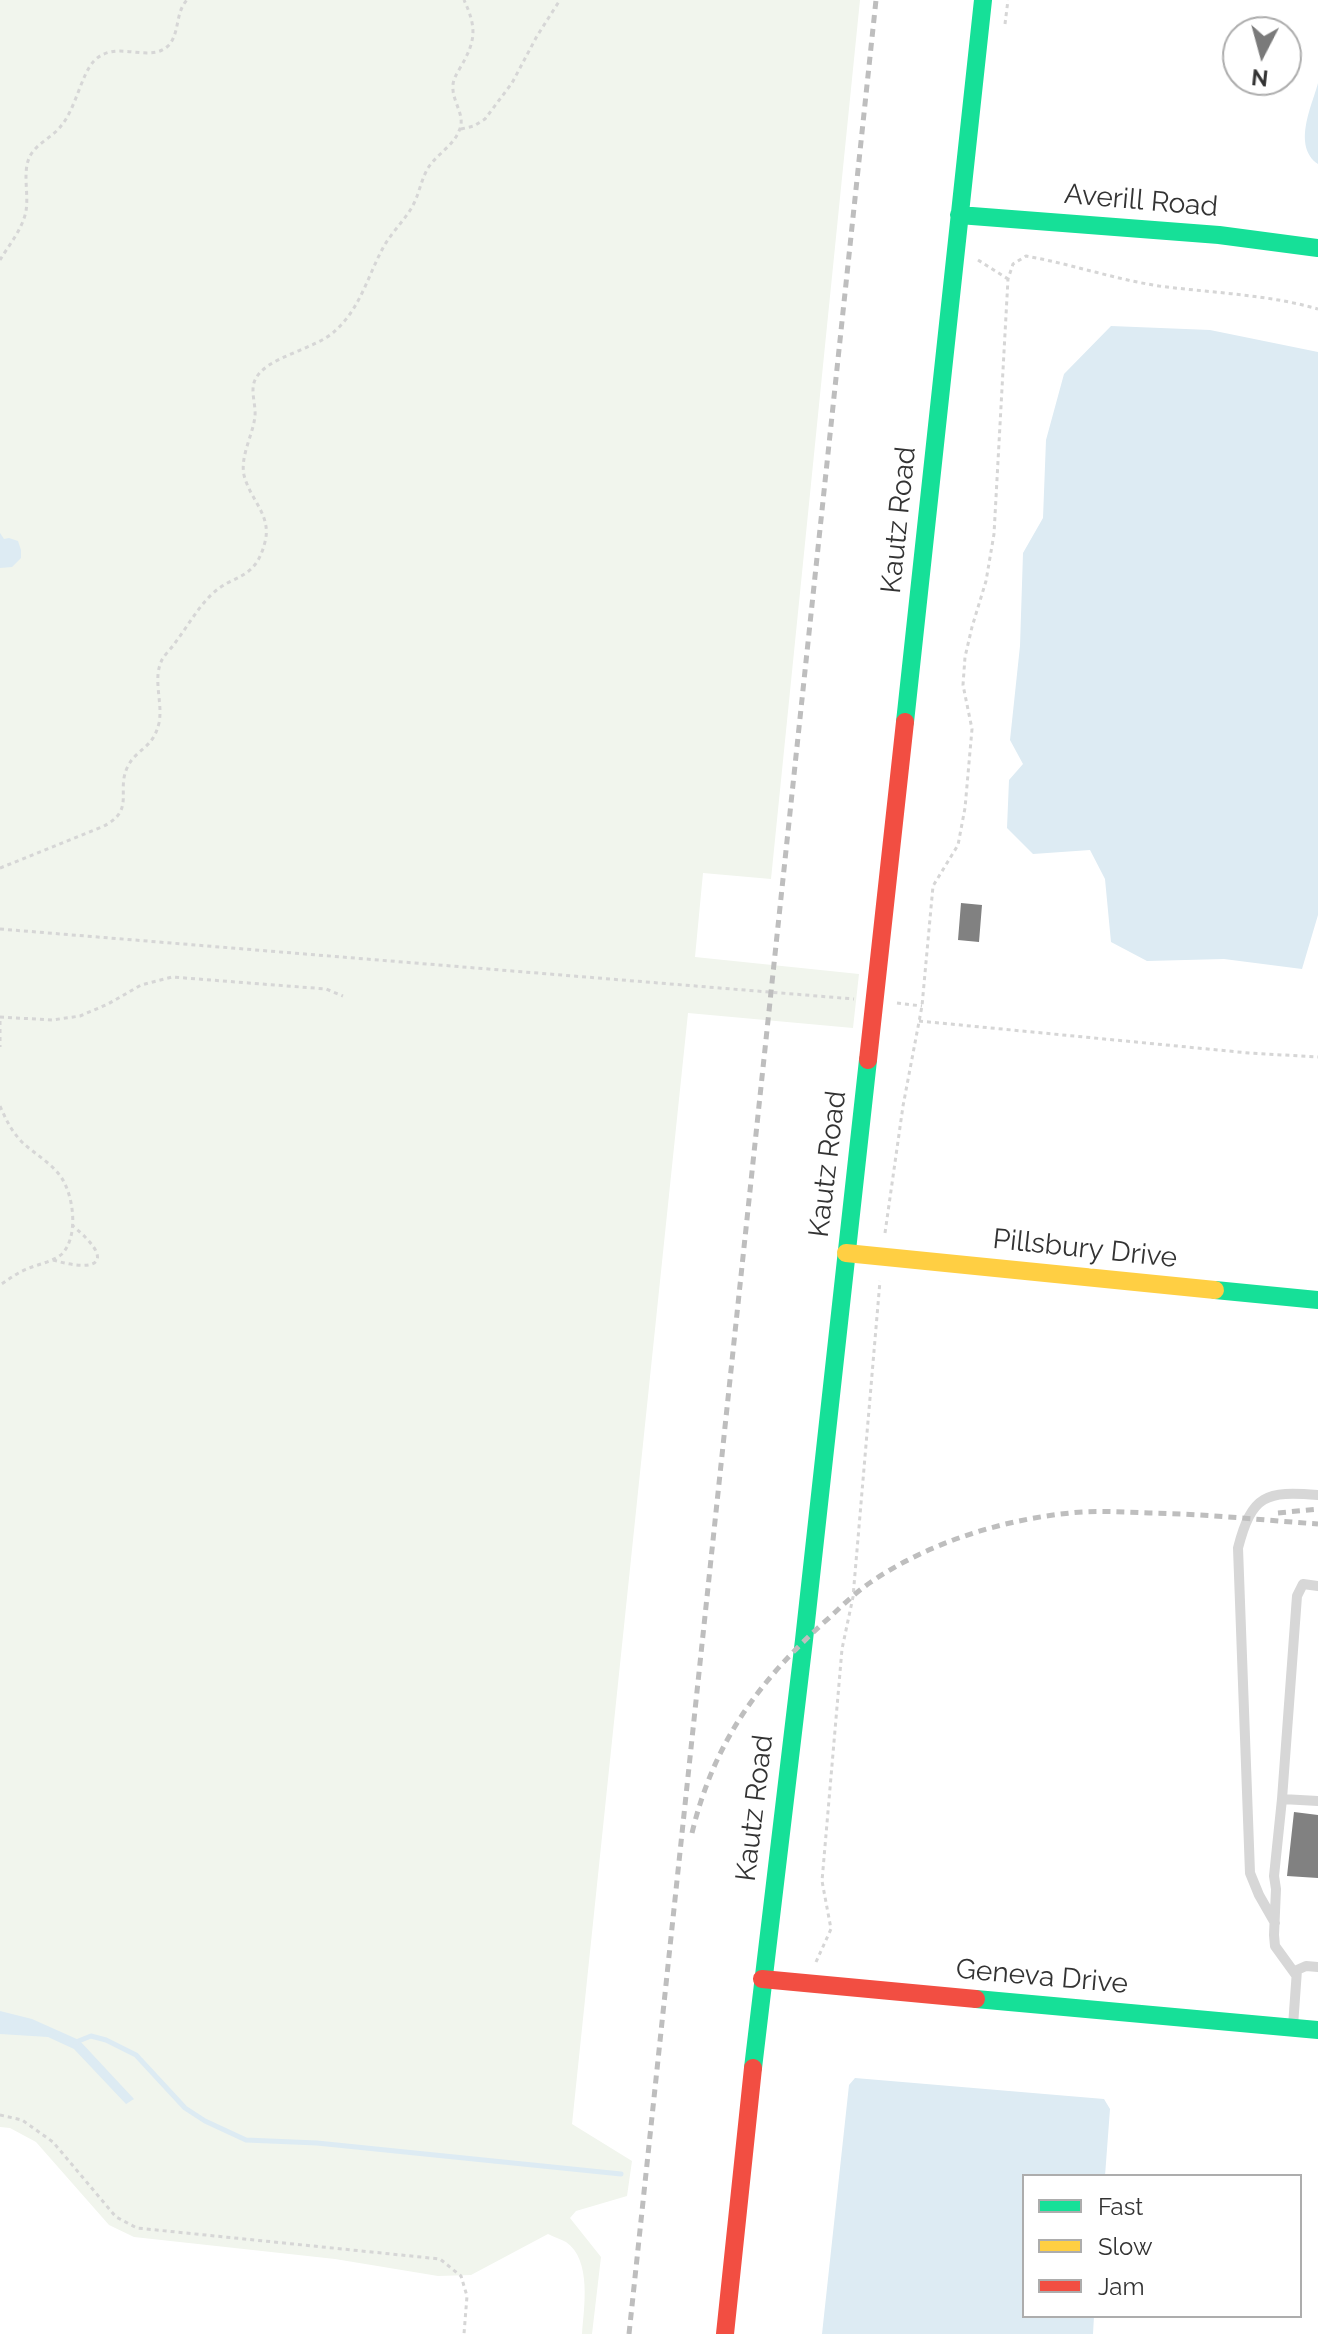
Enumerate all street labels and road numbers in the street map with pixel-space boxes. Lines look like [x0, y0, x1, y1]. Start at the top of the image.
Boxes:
street label: Averill Road [1063, 178, 1219, 224]
street label: Kautz Road [875, 445, 923, 595]
street label: Kautz Road [802, 1089, 854, 1239]
street label: Pillsbury Drive [991, 1223, 1179, 1275]
street label: Kautz Road [729, 1733, 781, 1883]
street label: Geneva Drive [955, 1953, 1129, 2001]

